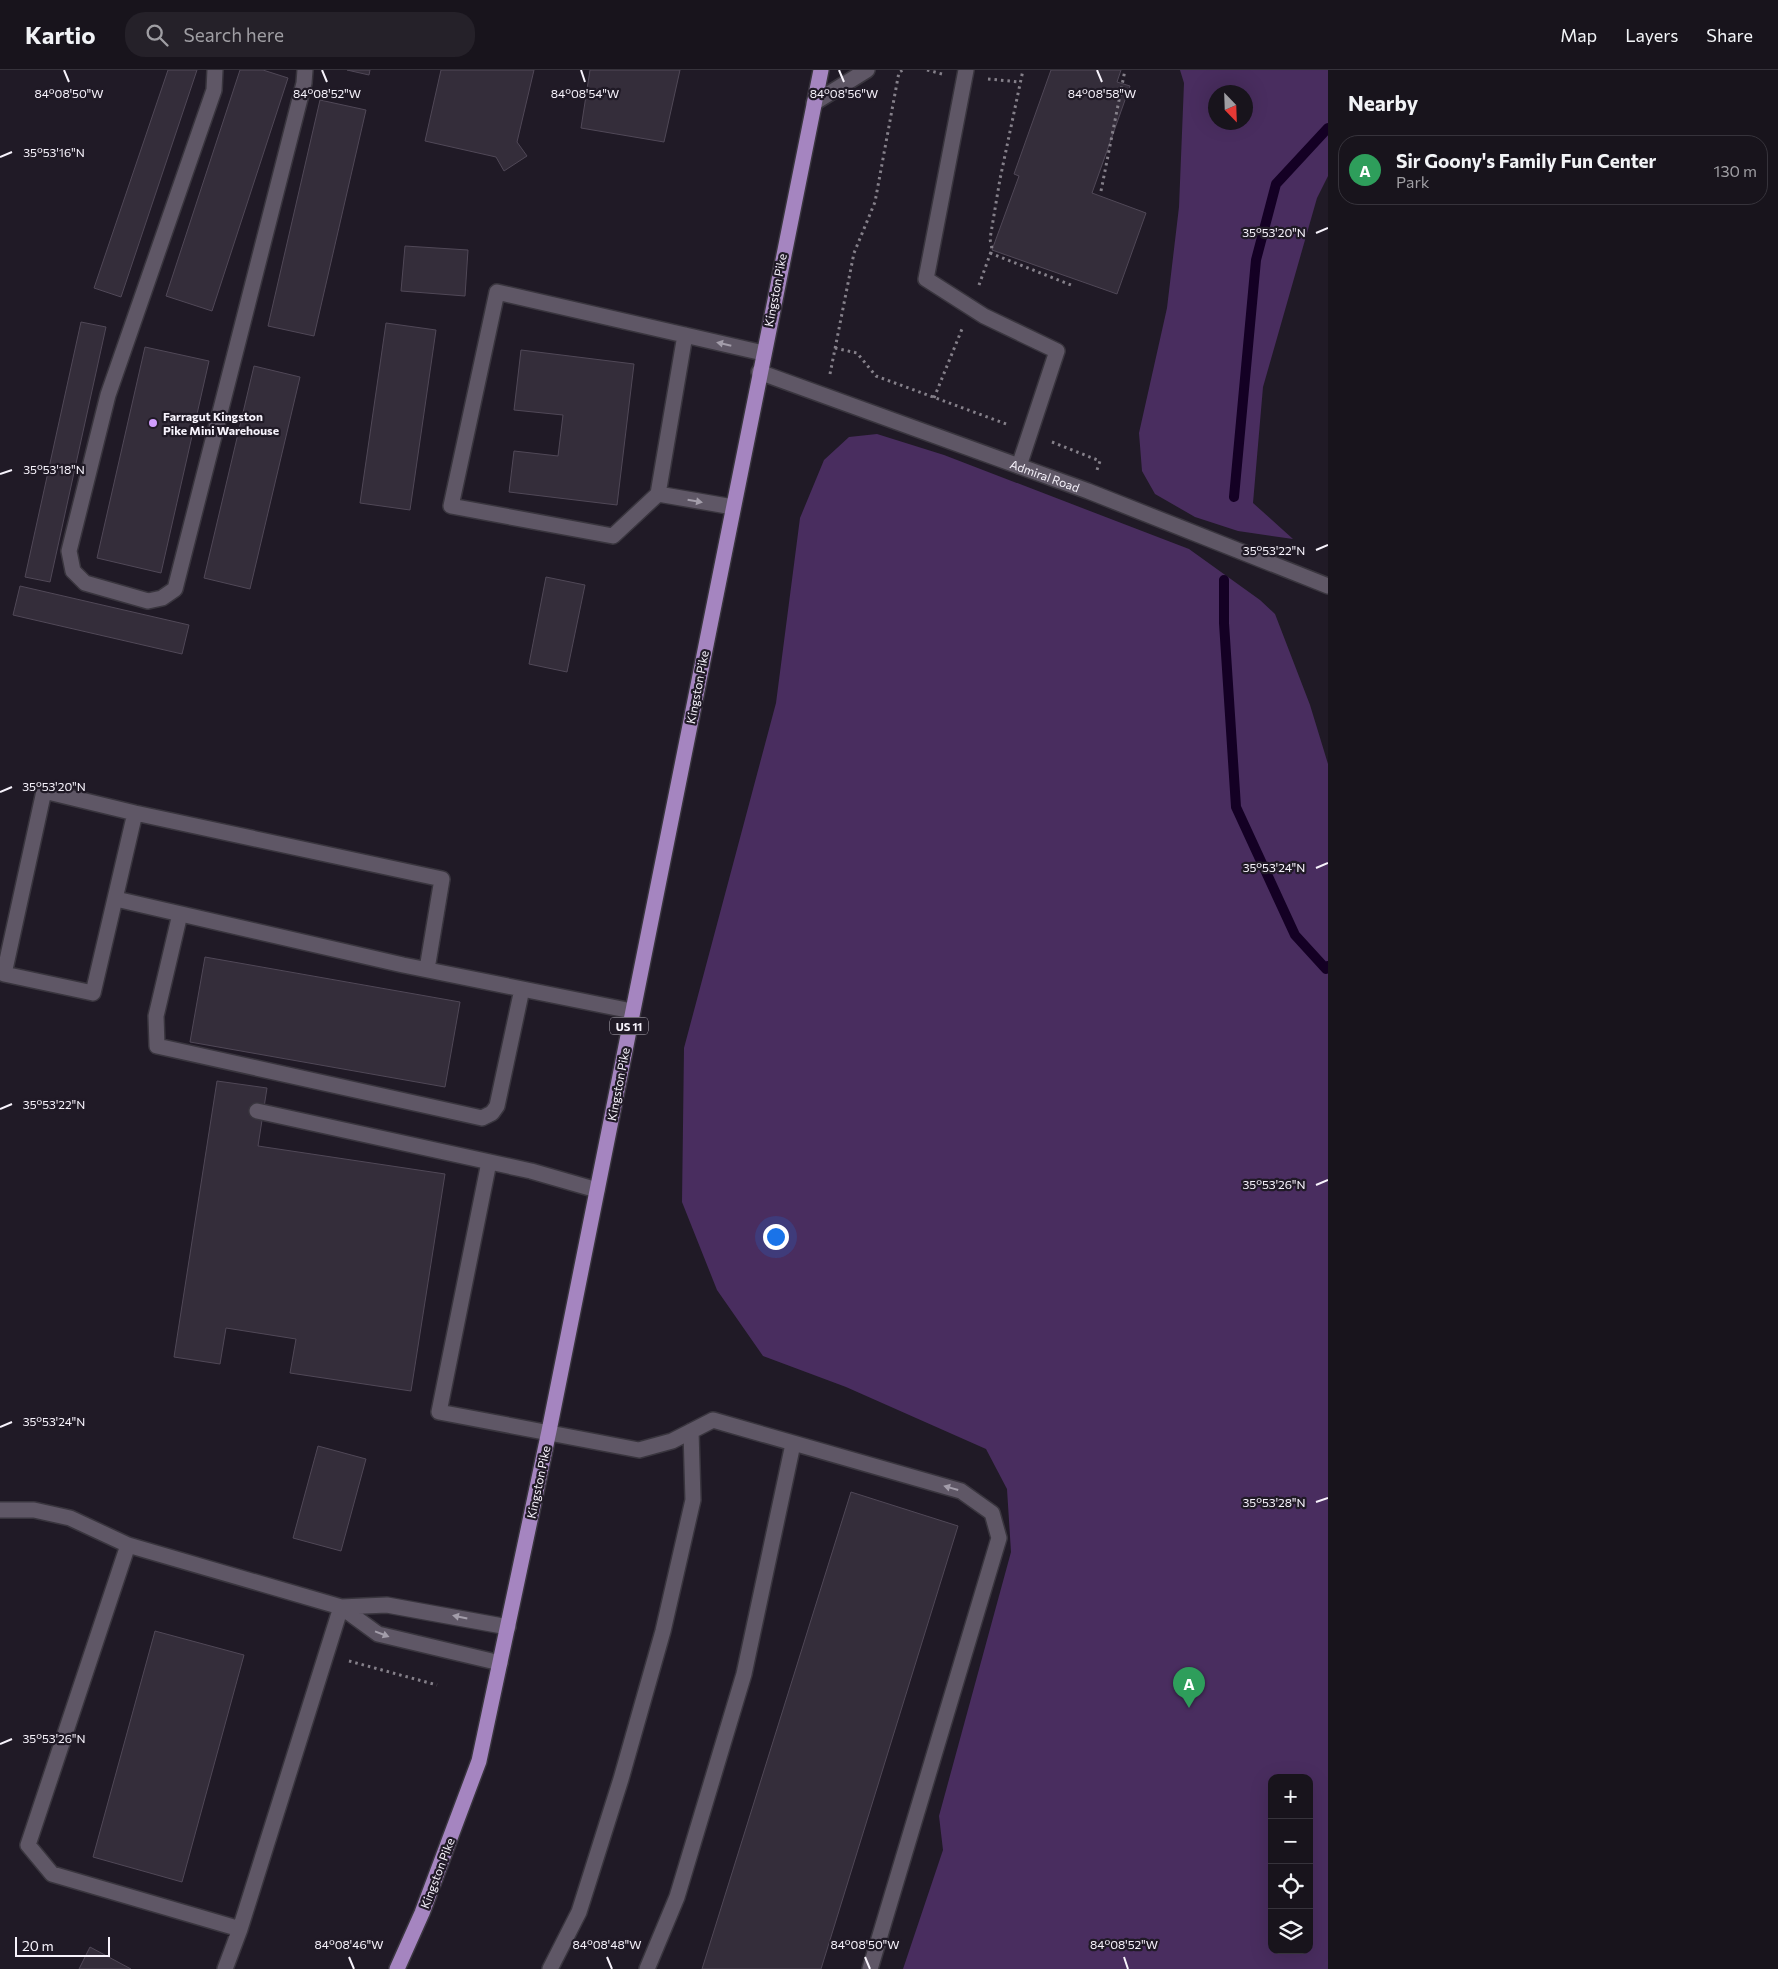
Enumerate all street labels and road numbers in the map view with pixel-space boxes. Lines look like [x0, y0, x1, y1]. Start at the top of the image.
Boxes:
street label: Kingston Pike [761, 252, 789, 328]
street label: Admiral Road [1008, 456, 1082, 494]
street label: Kingston Pike [683, 649, 711, 725]
road number: US 11 [610, 1018, 648, 1034]
street label: Kingston Pike [604, 1046, 632, 1122]
street label: Kingston Pike [523, 1444, 553, 1520]
street label: Kingston Pike [417, 1836, 457, 1910]

